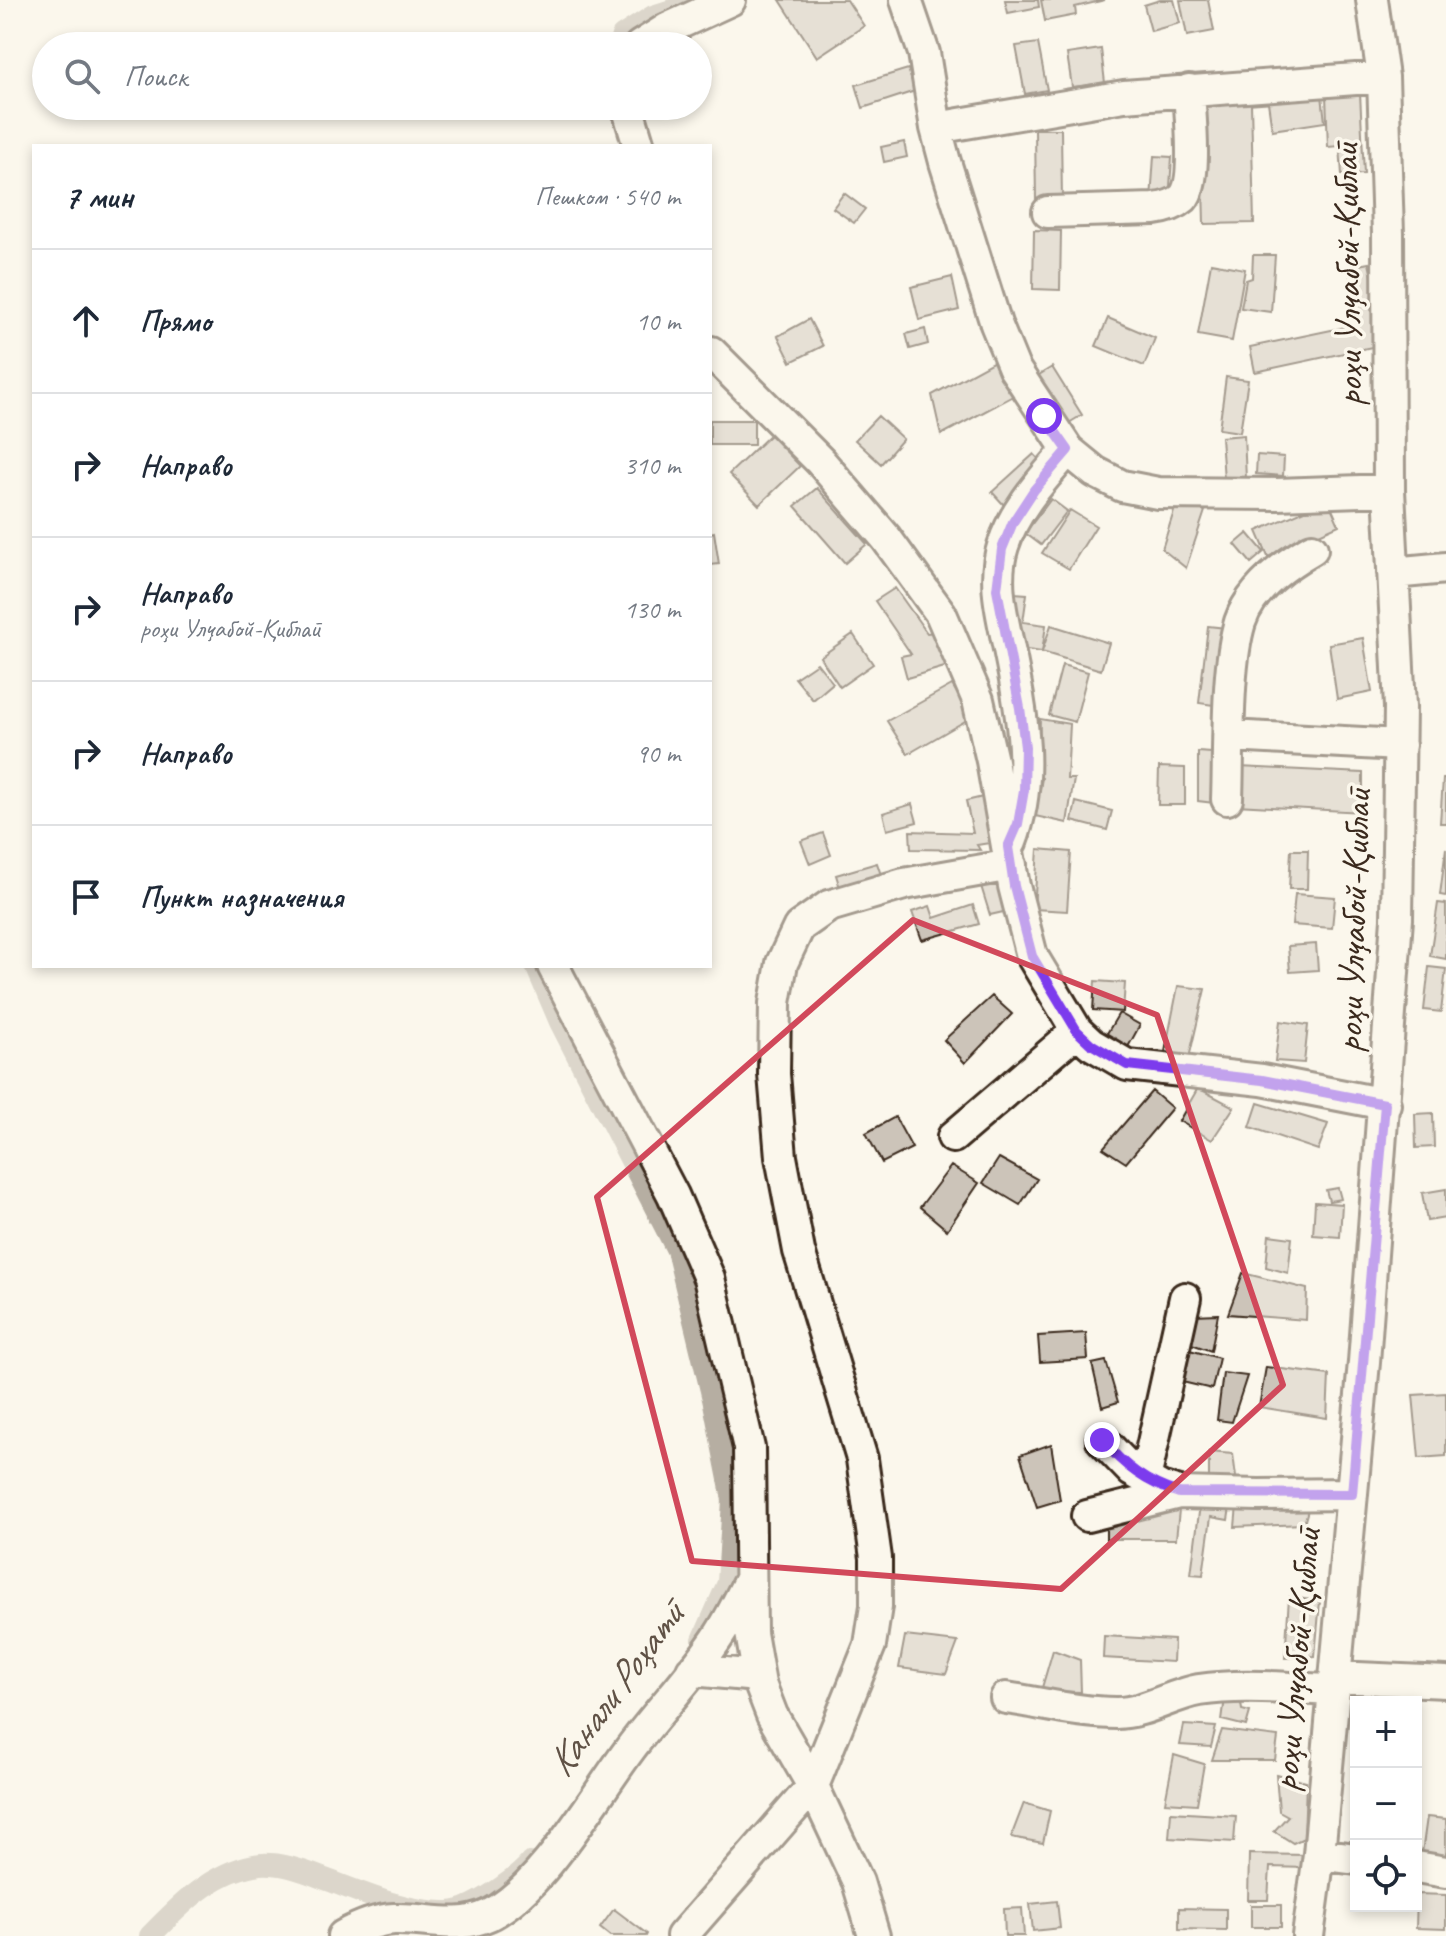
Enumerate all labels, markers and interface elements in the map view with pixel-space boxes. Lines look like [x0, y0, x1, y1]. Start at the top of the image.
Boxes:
search box [32, 32, 712, 120]
icon: search [60, 54, 104, 98]
text: Поиск [124, 57, 187, 95]
street label: роҳи Улҷабой-Қиблаӣ [1321, 139, 1373, 407]
text: 7 мин [64, 175, 133, 218]
text: Пешком · 540 m [535, 180, 680, 213]
icon: ahead [64, 299, 108, 343]
text: Прямо [140, 302, 211, 340]
text: 10 m [636, 305, 680, 338]
route start [1026, 398, 1062, 434]
icon: right [64, 443, 108, 487]
text: Направо [140, 446, 232, 484]
text: 310 m [624, 449, 680, 482]
text: Направо [140, 574, 232, 612]
icon: right [64, 587, 108, 631]
text: 130 m [624, 593, 680, 626]
text: роҳи Улҷабой-Қиблаӣ [140, 612, 321, 645]
icon: right [64, 731, 108, 775]
text: Направо [140, 734, 232, 772]
text: 90 m [636, 737, 680, 770]
street label: роҳи Улҷабой-Қиблаӣ [1325, 785, 1381, 1053]
icon: arrive [64, 875, 108, 919]
text: Пункт назначения [140, 878, 343, 916]
route end [1084, 1422, 1120, 1458]
street label: роҳи Улҷабой-Қиблаӣ [1261, 1523, 1331, 1793]
water label: Канали Роҳатӣ [535, 1586, 699, 1786]
map controls [1350, 1696, 1422, 1912]
button: + [1350, 1696, 1422, 1768]
button: − [1350, 1768, 1422, 1840]
button: locate [1350, 1840, 1422, 1912]

